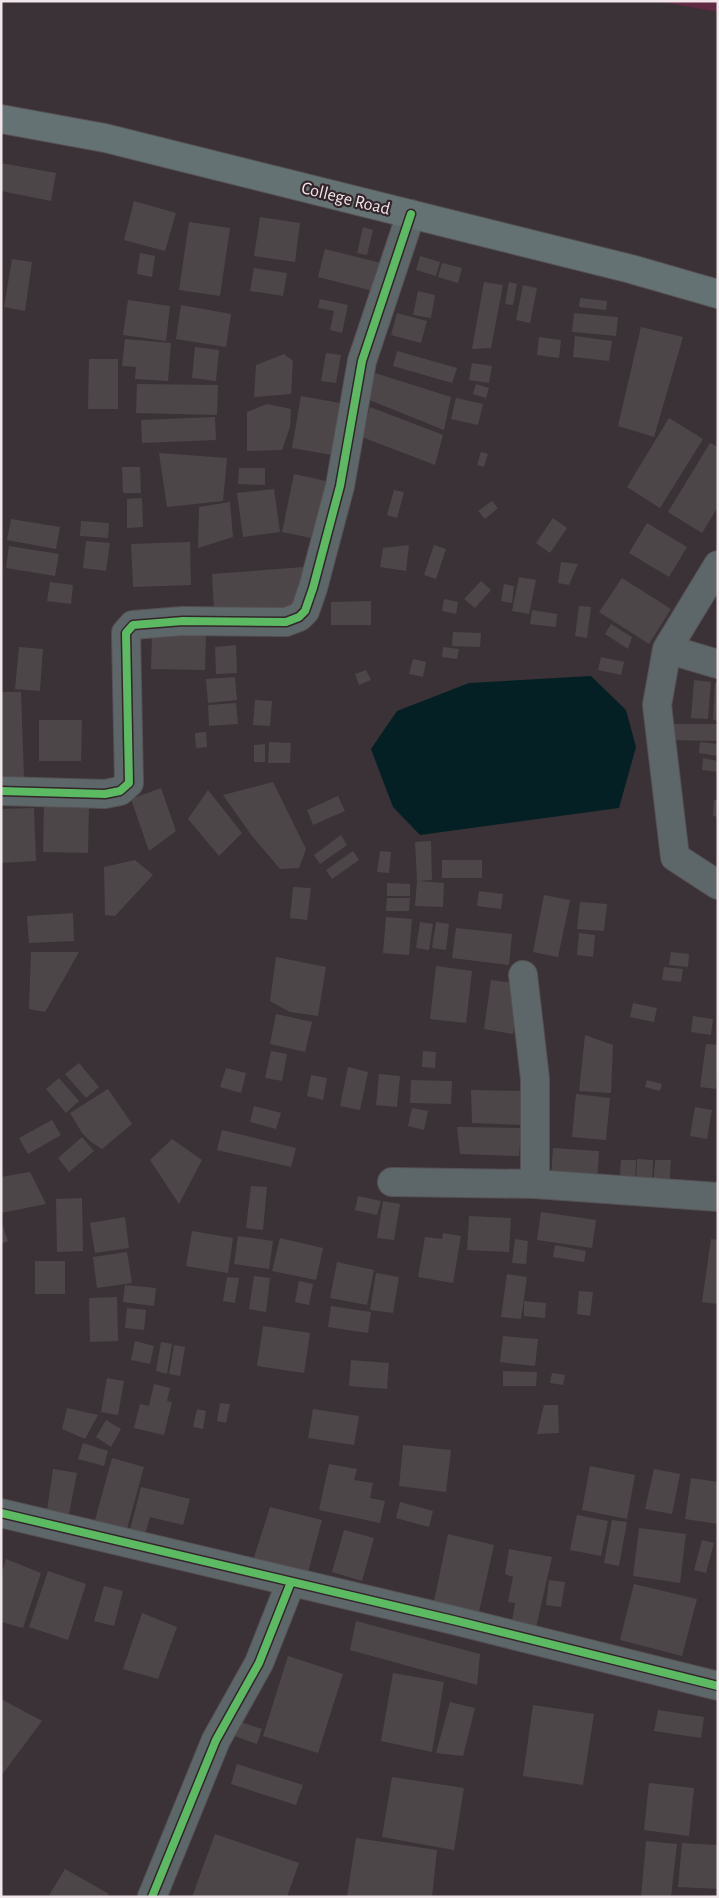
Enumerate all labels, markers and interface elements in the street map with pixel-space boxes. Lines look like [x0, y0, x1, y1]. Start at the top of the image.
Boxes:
street label: College Road [300, 179, 392, 219]

